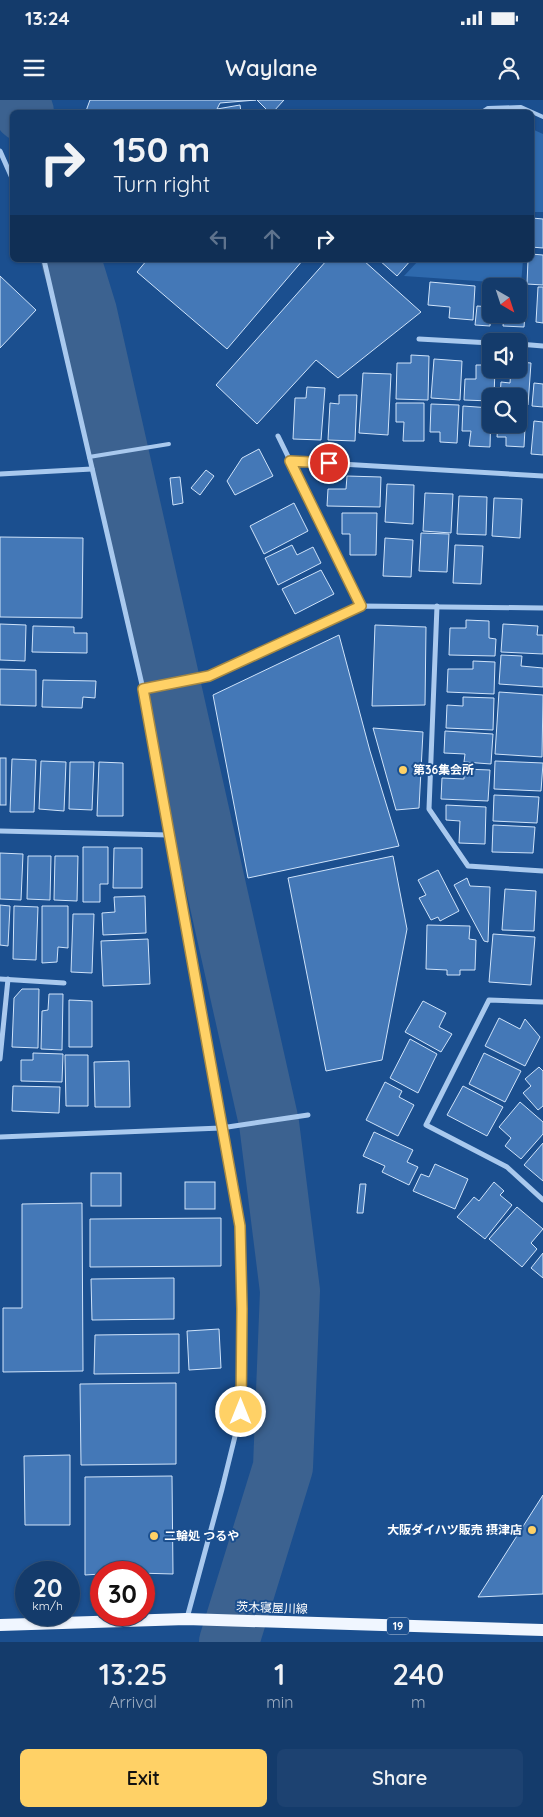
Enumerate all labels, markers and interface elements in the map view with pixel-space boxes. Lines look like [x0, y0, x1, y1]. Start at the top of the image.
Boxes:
text: 13:24 [25, 6, 70, 30]
icon: menu [20, 54, 48, 82]
text: Waylane [225, 54, 318, 82]
icon: person [495, 54, 523, 82]
text: 150 m [113, 127, 210, 171]
icon: right [30, 130, 95, 195]
text: Turn right [113, 170, 210, 198]
icon: left [205, 225, 233, 253]
icon: ahead [258, 225, 286, 253]
icon: right [311, 225, 339, 253]
north arrow [482, 278, 528, 322]
map controls [482, 278, 527, 433]
button: sound [482, 333, 527, 378]
button: search [482, 388, 527, 433]
pin [308, 442, 350, 484]
icon: arrive [315, 449, 343, 477]
place label: 第36集会所 [413, 762, 474, 777]
marker: 第36集会所 [397, 764, 409, 776]
position arrow [214, 1385, 266, 1437]
place label: 大阪ダイハツ販売 摂津店 [387, 1522, 522, 1537]
marker: 大阪ダイハツ販売 摂津店 [526, 1524, 538, 1536]
place label: 二輪処 つるや [164, 1528, 239, 1543]
marker: 二輪処 つるや [148, 1530, 160, 1542]
speed limit sign: 30 [90, 1561, 155, 1626]
text: 20 [33, 1572, 62, 1603]
text: km/h [32, 1598, 63, 1613]
street label: 茨木寝屋川線 [236, 1599, 308, 1616]
road number: 19 [387, 1618, 409, 1634]
text: 13:25 [99, 1655, 167, 1693]
text: 1 [274, 1655, 286, 1693]
text: 240 [392, 1655, 444, 1693]
text: Arrival [109, 1692, 157, 1712]
text: min [266, 1692, 293, 1712]
text: m [411, 1692, 426, 1712]
button: Exit [20, 1749, 267, 1807]
button: Share [277, 1749, 523, 1807]

